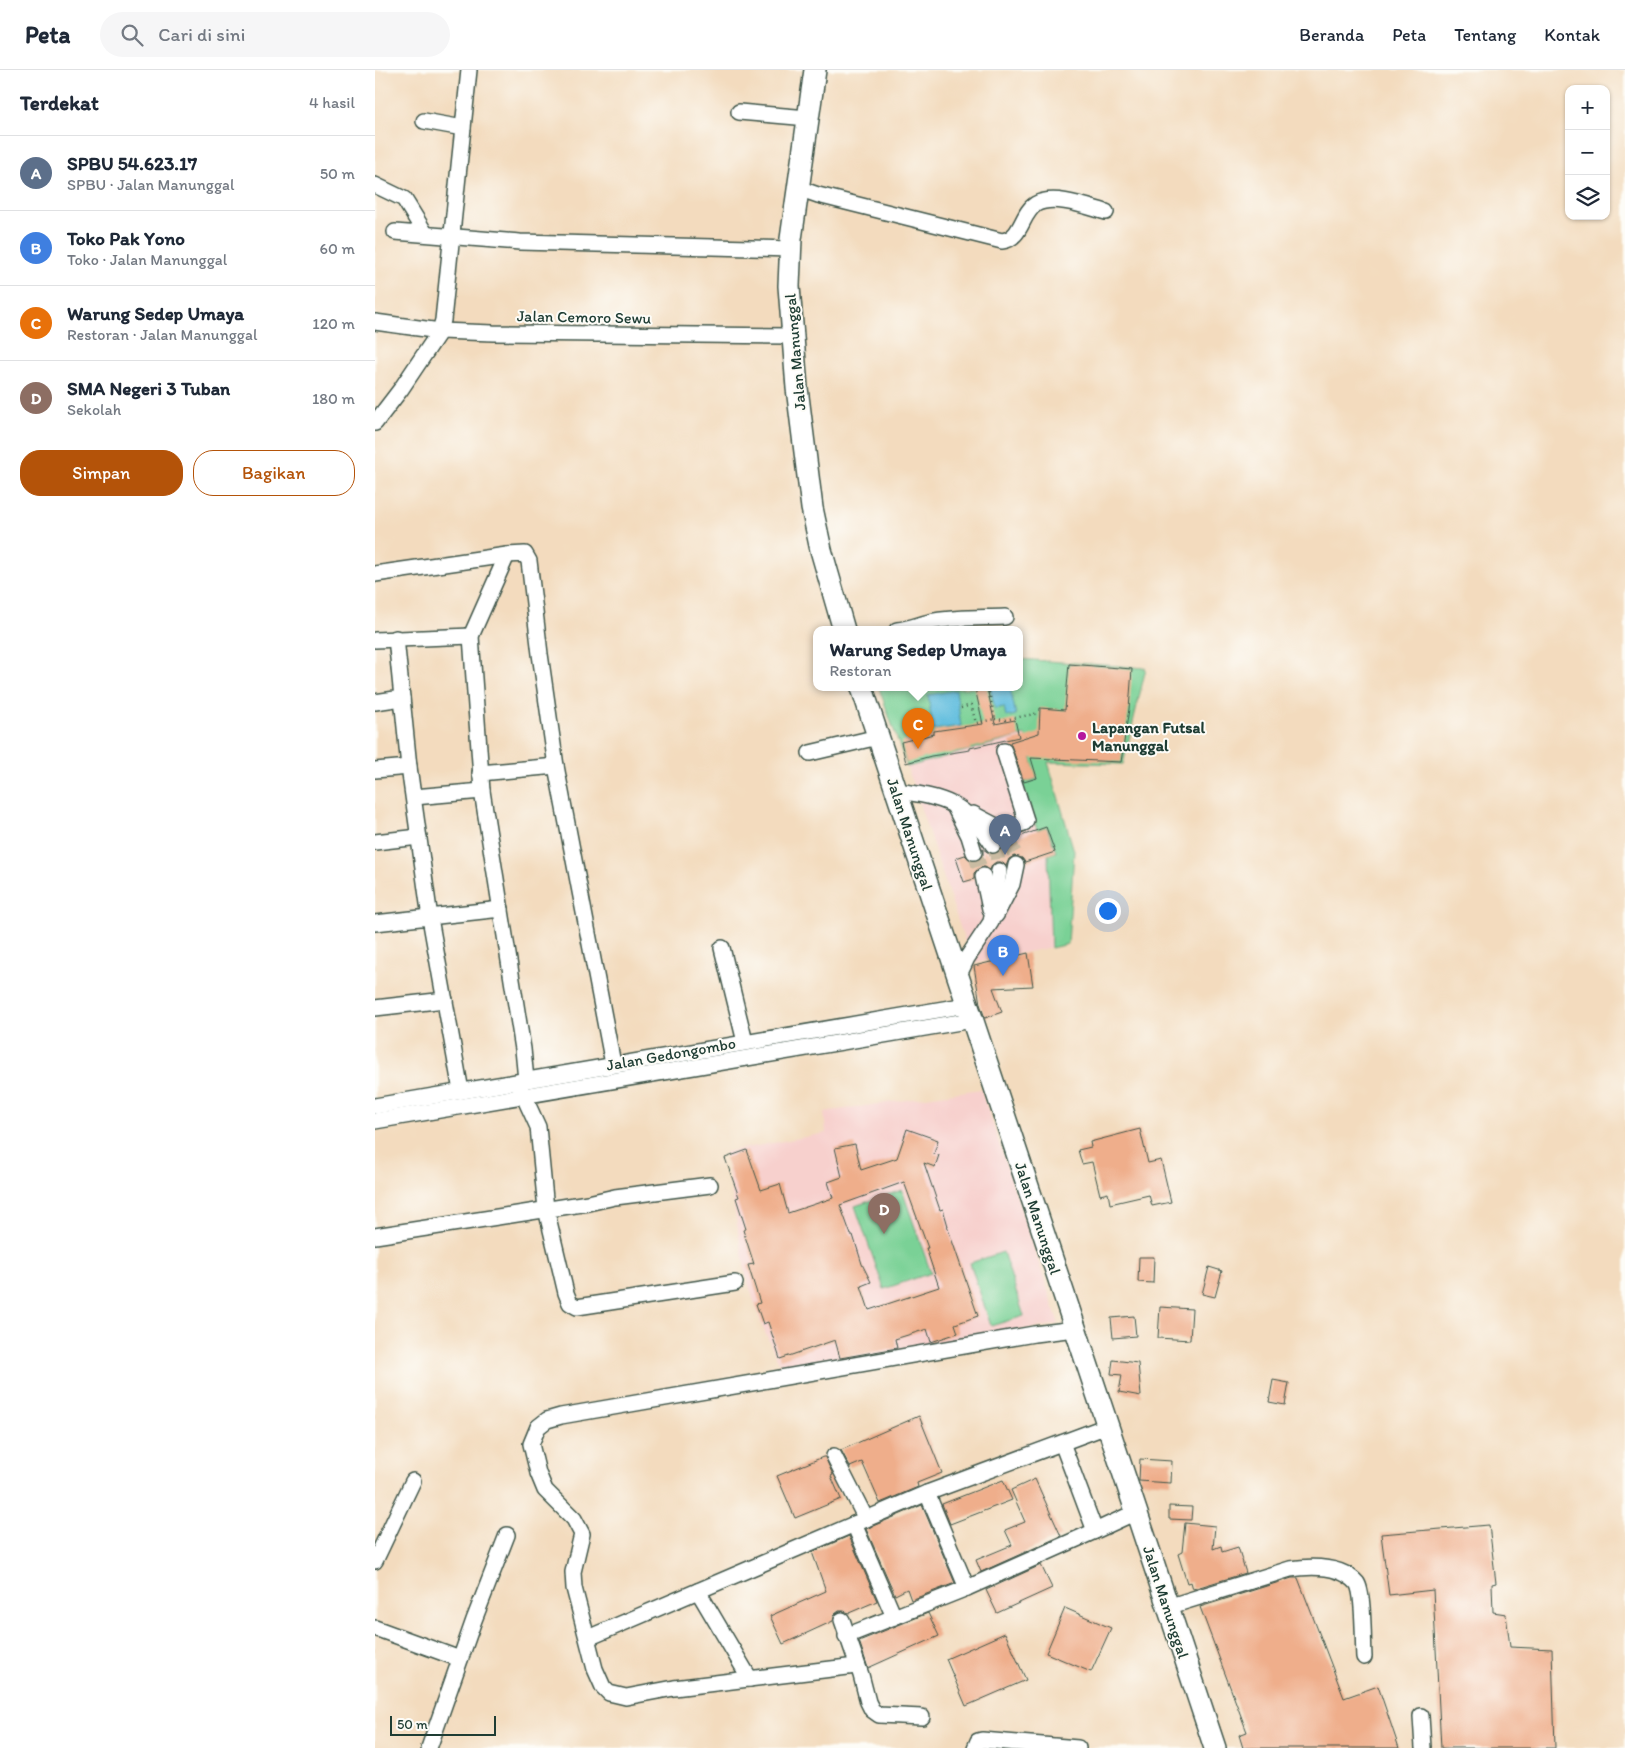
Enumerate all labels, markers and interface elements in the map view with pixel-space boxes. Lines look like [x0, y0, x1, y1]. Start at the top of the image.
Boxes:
search box [100, 12, 450, 57]
text: Peta [25, 20, 70, 49]
icon: search [118, 21, 146, 49]
text: Cari di sini [158, 23, 245, 46]
text: Beranda [1299, 24, 1364, 46]
text: Peta [1392, 24, 1426, 46]
text: Tentang [1454, 24, 1516, 46]
text: Kontak [1544, 24, 1600, 46]
map controls [1565, 85, 1610, 220]
button: + [1565, 85, 1610, 130]
text: Terdekat [20, 90, 99, 115]
text: 4 hasil [309, 93, 355, 112]
button: − [1565, 130, 1610, 175]
text: SPBU 54.623.17 [67, 152, 197, 175]
text: A [31, 164, 41, 183]
text: 50 m [320, 164, 355, 183]
text: SPBU · Jalan Manunggal [67, 175, 235, 194]
button: layers [1565, 175, 1610, 220]
text: Toko Pak Yono [67, 227, 185, 250]
text: B [31, 239, 41, 258]
text: 60 m [320, 239, 355, 258]
text: Toko · Jalan Manunggal [67, 250, 227, 269]
street label: Jalan Manunggal [780, 292, 810, 411]
text: Warung Sedep Umaya [67, 302, 244, 325]
street label: Jalan Cemoro Sewu [517, 306, 652, 328]
text: C [31, 314, 41, 333]
text: 120 m [312, 314, 355, 333]
text: Restoran · Jalan Manunggal [67, 325, 257, 344]
text: SMA Negeri 3 Tuban [67, 377, 230, 400]
text: D [31, 389, 41, 408]
text: 180 m [312, 389, 355, 408]
text: Sekolah [67, 400, 121, 419]
button: Simpan [20, 450, 183, 496]
button: Bagikan [193, 450, 355, 496]
popup [813, 626, 1023, 691]
text: Warung Sedep Umaya [829, 638, 1007, 661]
text: Restoran [829, 661, 892, 680]
pin: C [902, 708, 934, 749]
place label: Lapangan Futsal Manunggal [1092, 718, 1205, 756]
marker: Lapangan Futsal Manunggal [1076, 730, 1088, 742]
street label: Jalan Manunggal [883, 775, 937, 893]
pin: A [989, 814, 1021, 855]
your location [1095, 898, 1121, 924]
pin: B [987, 935, 1019, 976]
street label: Jalan Gedongombo [605, 1033, 737, 1075]
street label: Jalan Manunggal [1011, 1159, 1065, 1277]
pin: D [868, 1193, 900, 1234]
street label: Jalan Manunggal [1139, 1543, 1193, 1661]
scale bar [390, 1713, 496, 1736]
text: 50 m [397, 1716, 428, 1733]

